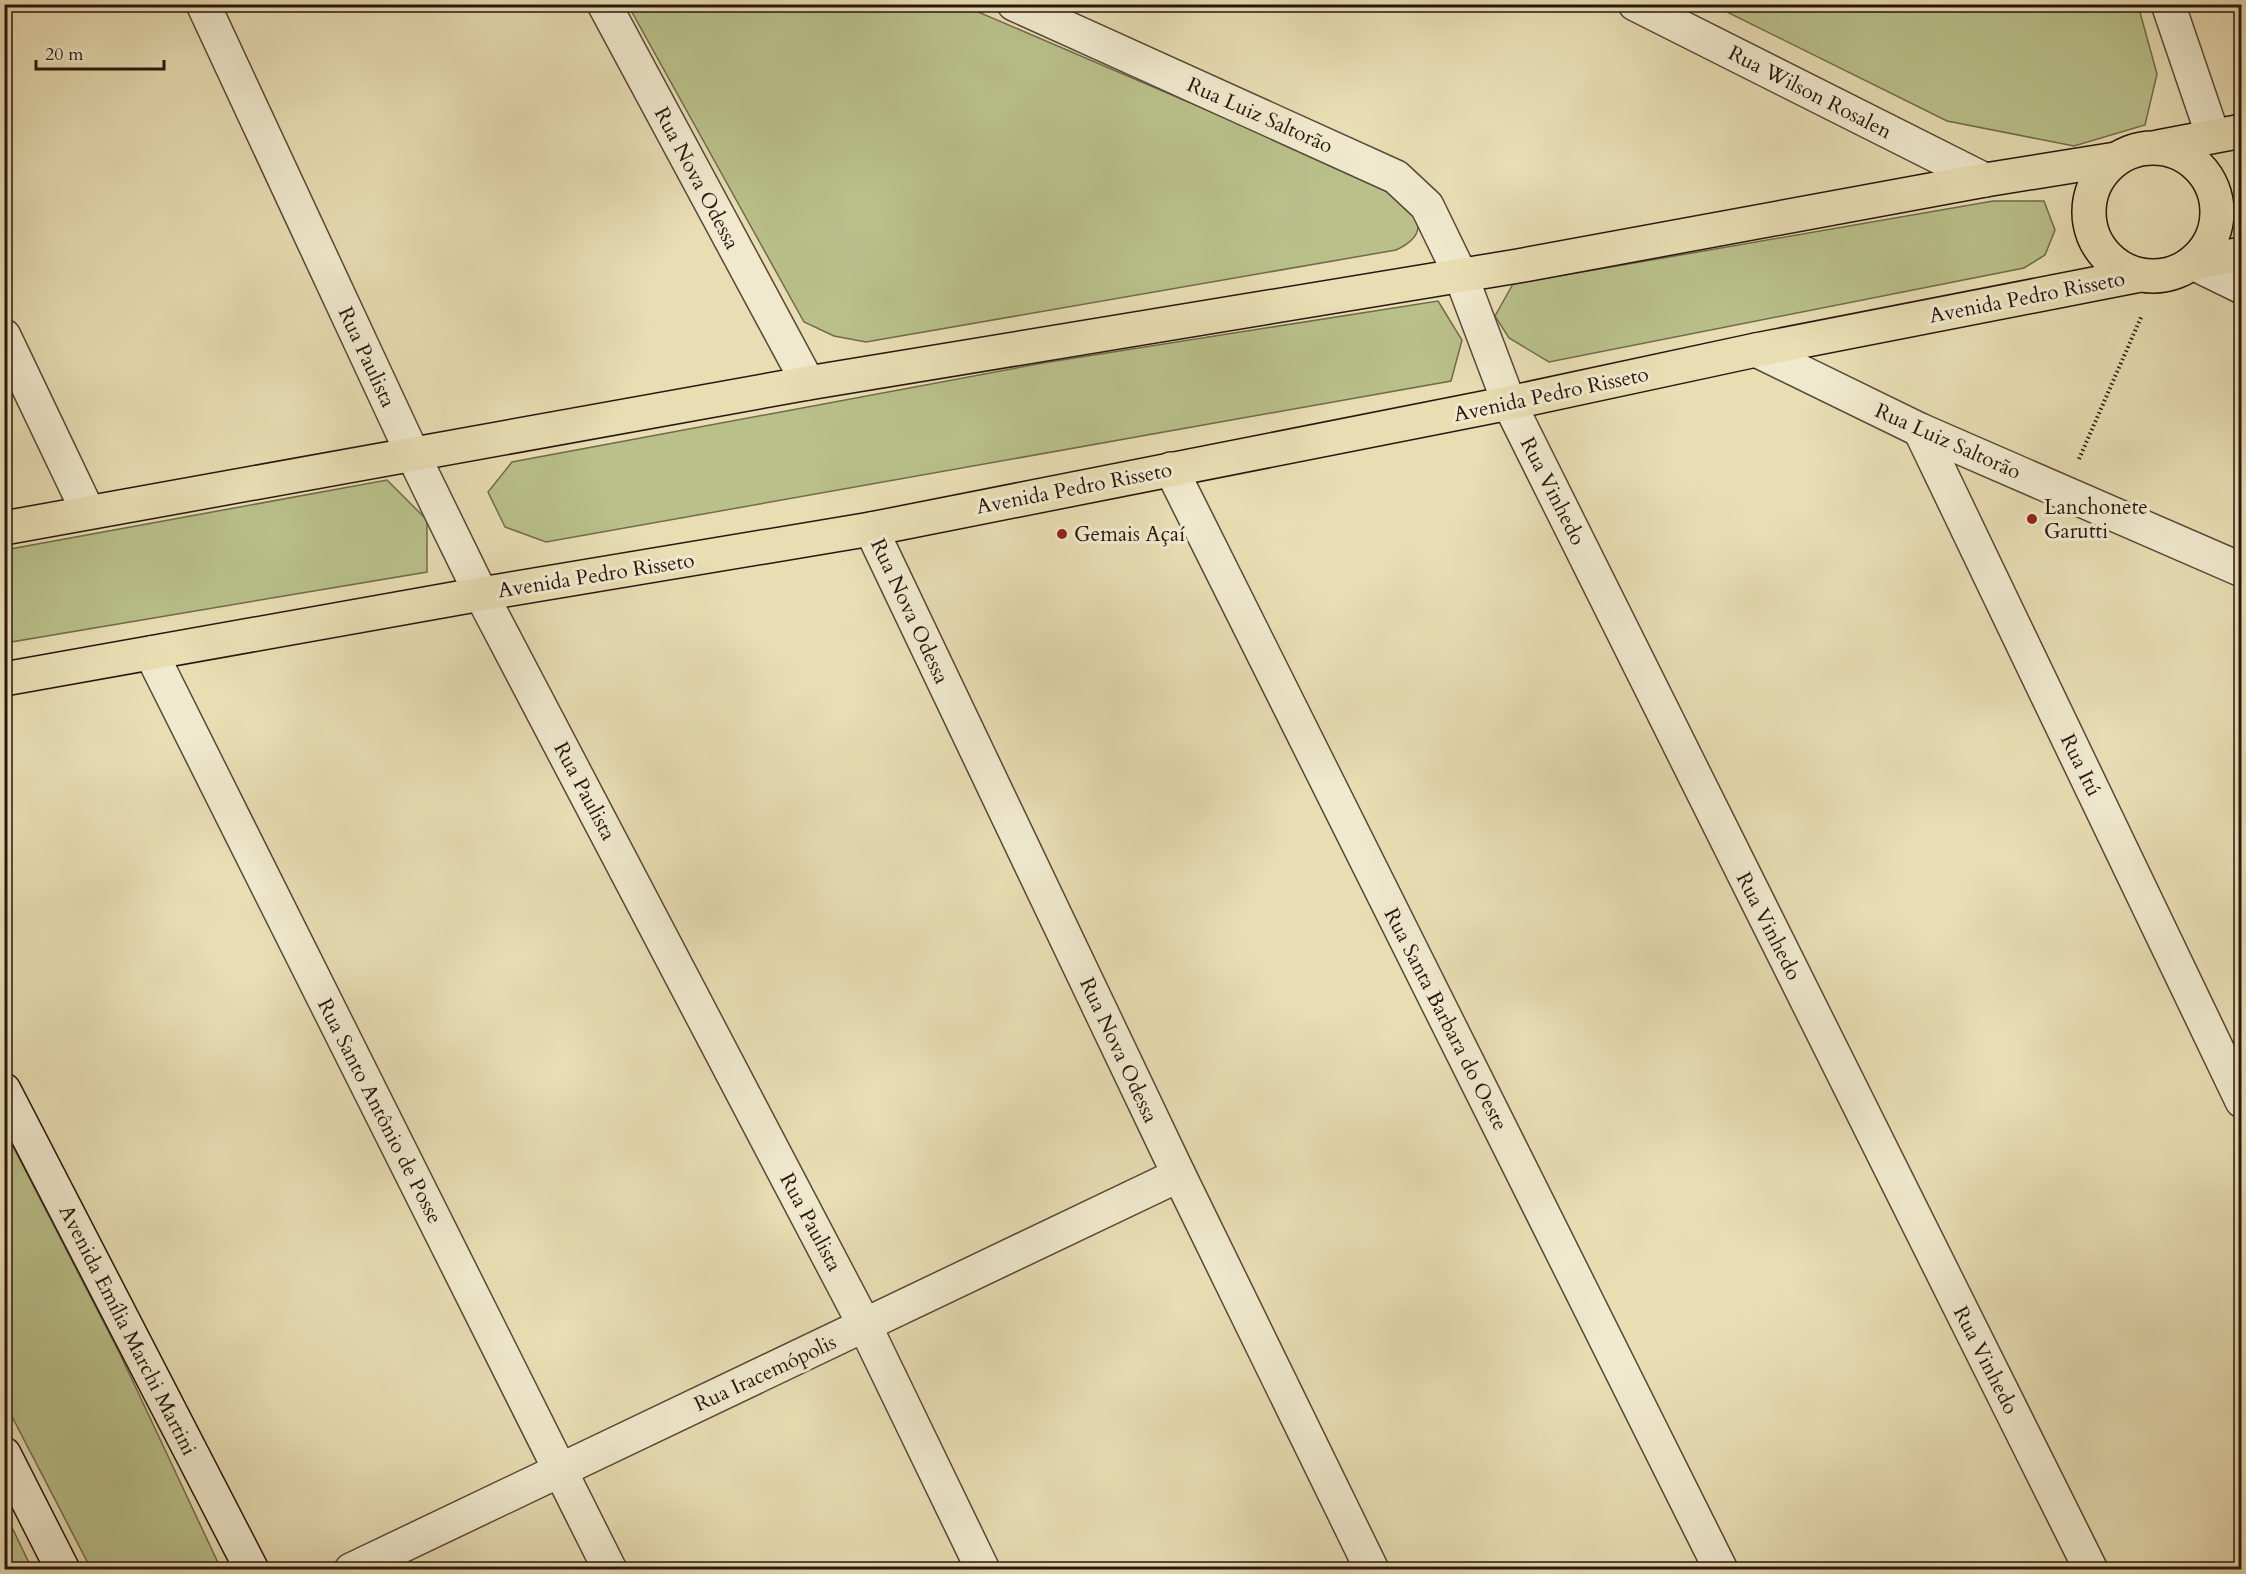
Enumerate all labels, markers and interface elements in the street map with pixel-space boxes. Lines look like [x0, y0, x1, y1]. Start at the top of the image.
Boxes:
scale bar [36, 33, 164, 71]
street label: Rua Wilson Rosalen [1723, 39, 1897, 146]
text: 20 m [45, 42, 84, 67]
street label: Rua Luiz Saltorão [1182, 70, 1337, 161]
street label: Rua Nova Odessa [647, 102, 746, 255]
street label: Avenida Pedro Risseto [1927, 264, 2127, 331]
street label: Rua Paulista [331, 302, 402, 412]
street label: Avenida Pedro Risseto [1451, 360, 1651, 429]
street label: Rua Luiz Saltorão [1870, 396, 2025, 487]
street label: Rua Vinhedo [1513, 432, 1592, 550]
street label: Avenida Pedro Risseto [974, 455, 1174, 522]
place label: Lanchonete Garutti [2044, 493, 2148, 546]
marker: Lanchonete Garutti [2025, 512, 2039, 526]
place label: Gemais Açaí [1074, 520, 1185, 549]
marker: Gemais Açaí [1055, 527, 1069, 541]
street label: Rua Nova Odessa [863, 534, 956, 689]
street label: Avenida Pedro Risseto [496, 546, 696, 605]
street label: Rua Itú [2053, 729, 2108, 801]
street label: Rua Paulista [546, 737, 623, 846]
street label: Rua Vinhedo [1729, 867, 1808, 985]
street label: Rua Santa Barbara do Oeste [1377, 903, 1514, 1136]
street label: Rua Nova Odessa [1072, 973, 1165, 1128]
street label: Rua Santo Antônio de Posse [310, 994, 449, 1229]
street label: Rua Paulista [772, 1168, 849, 1277]
street label: Avenida Emília Marchi Martini [52, 1200, 204, 1461]
street label: Rua Vinhedo [1946, 1301, 2025, 1419]
street label: Rua Iracemópolis [689, 1328, 841, 1419]

